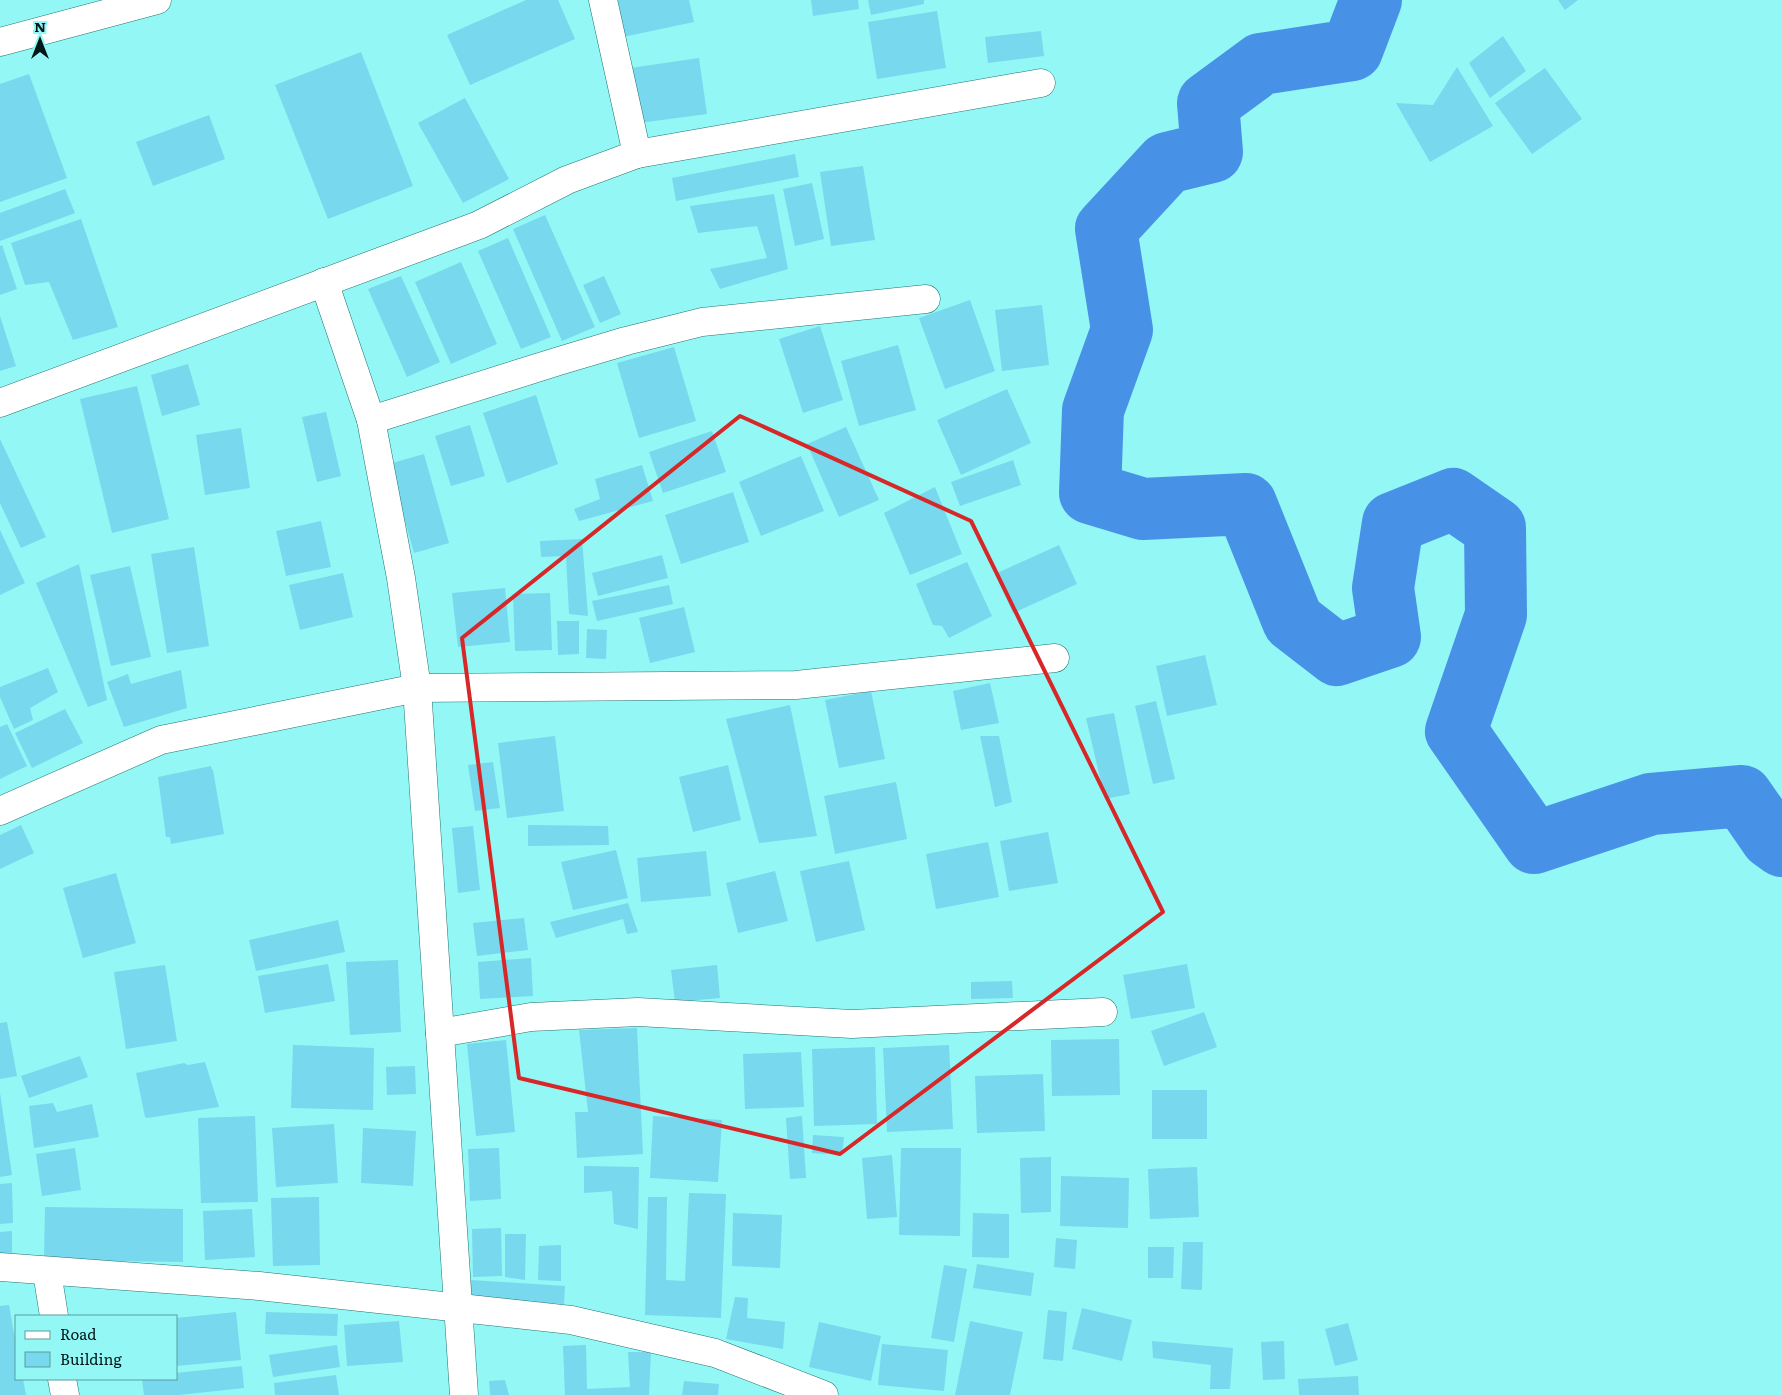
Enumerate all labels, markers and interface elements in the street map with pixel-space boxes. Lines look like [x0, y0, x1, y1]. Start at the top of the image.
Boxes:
north arrow [15, 15, 65, 65]
text: N [34, 16, 46, 36]
legend [15, 1315, 178, 1380]
text: Road [60, 1322, 96, 1345]
text: Building [60, 1347, 122, 1370]

